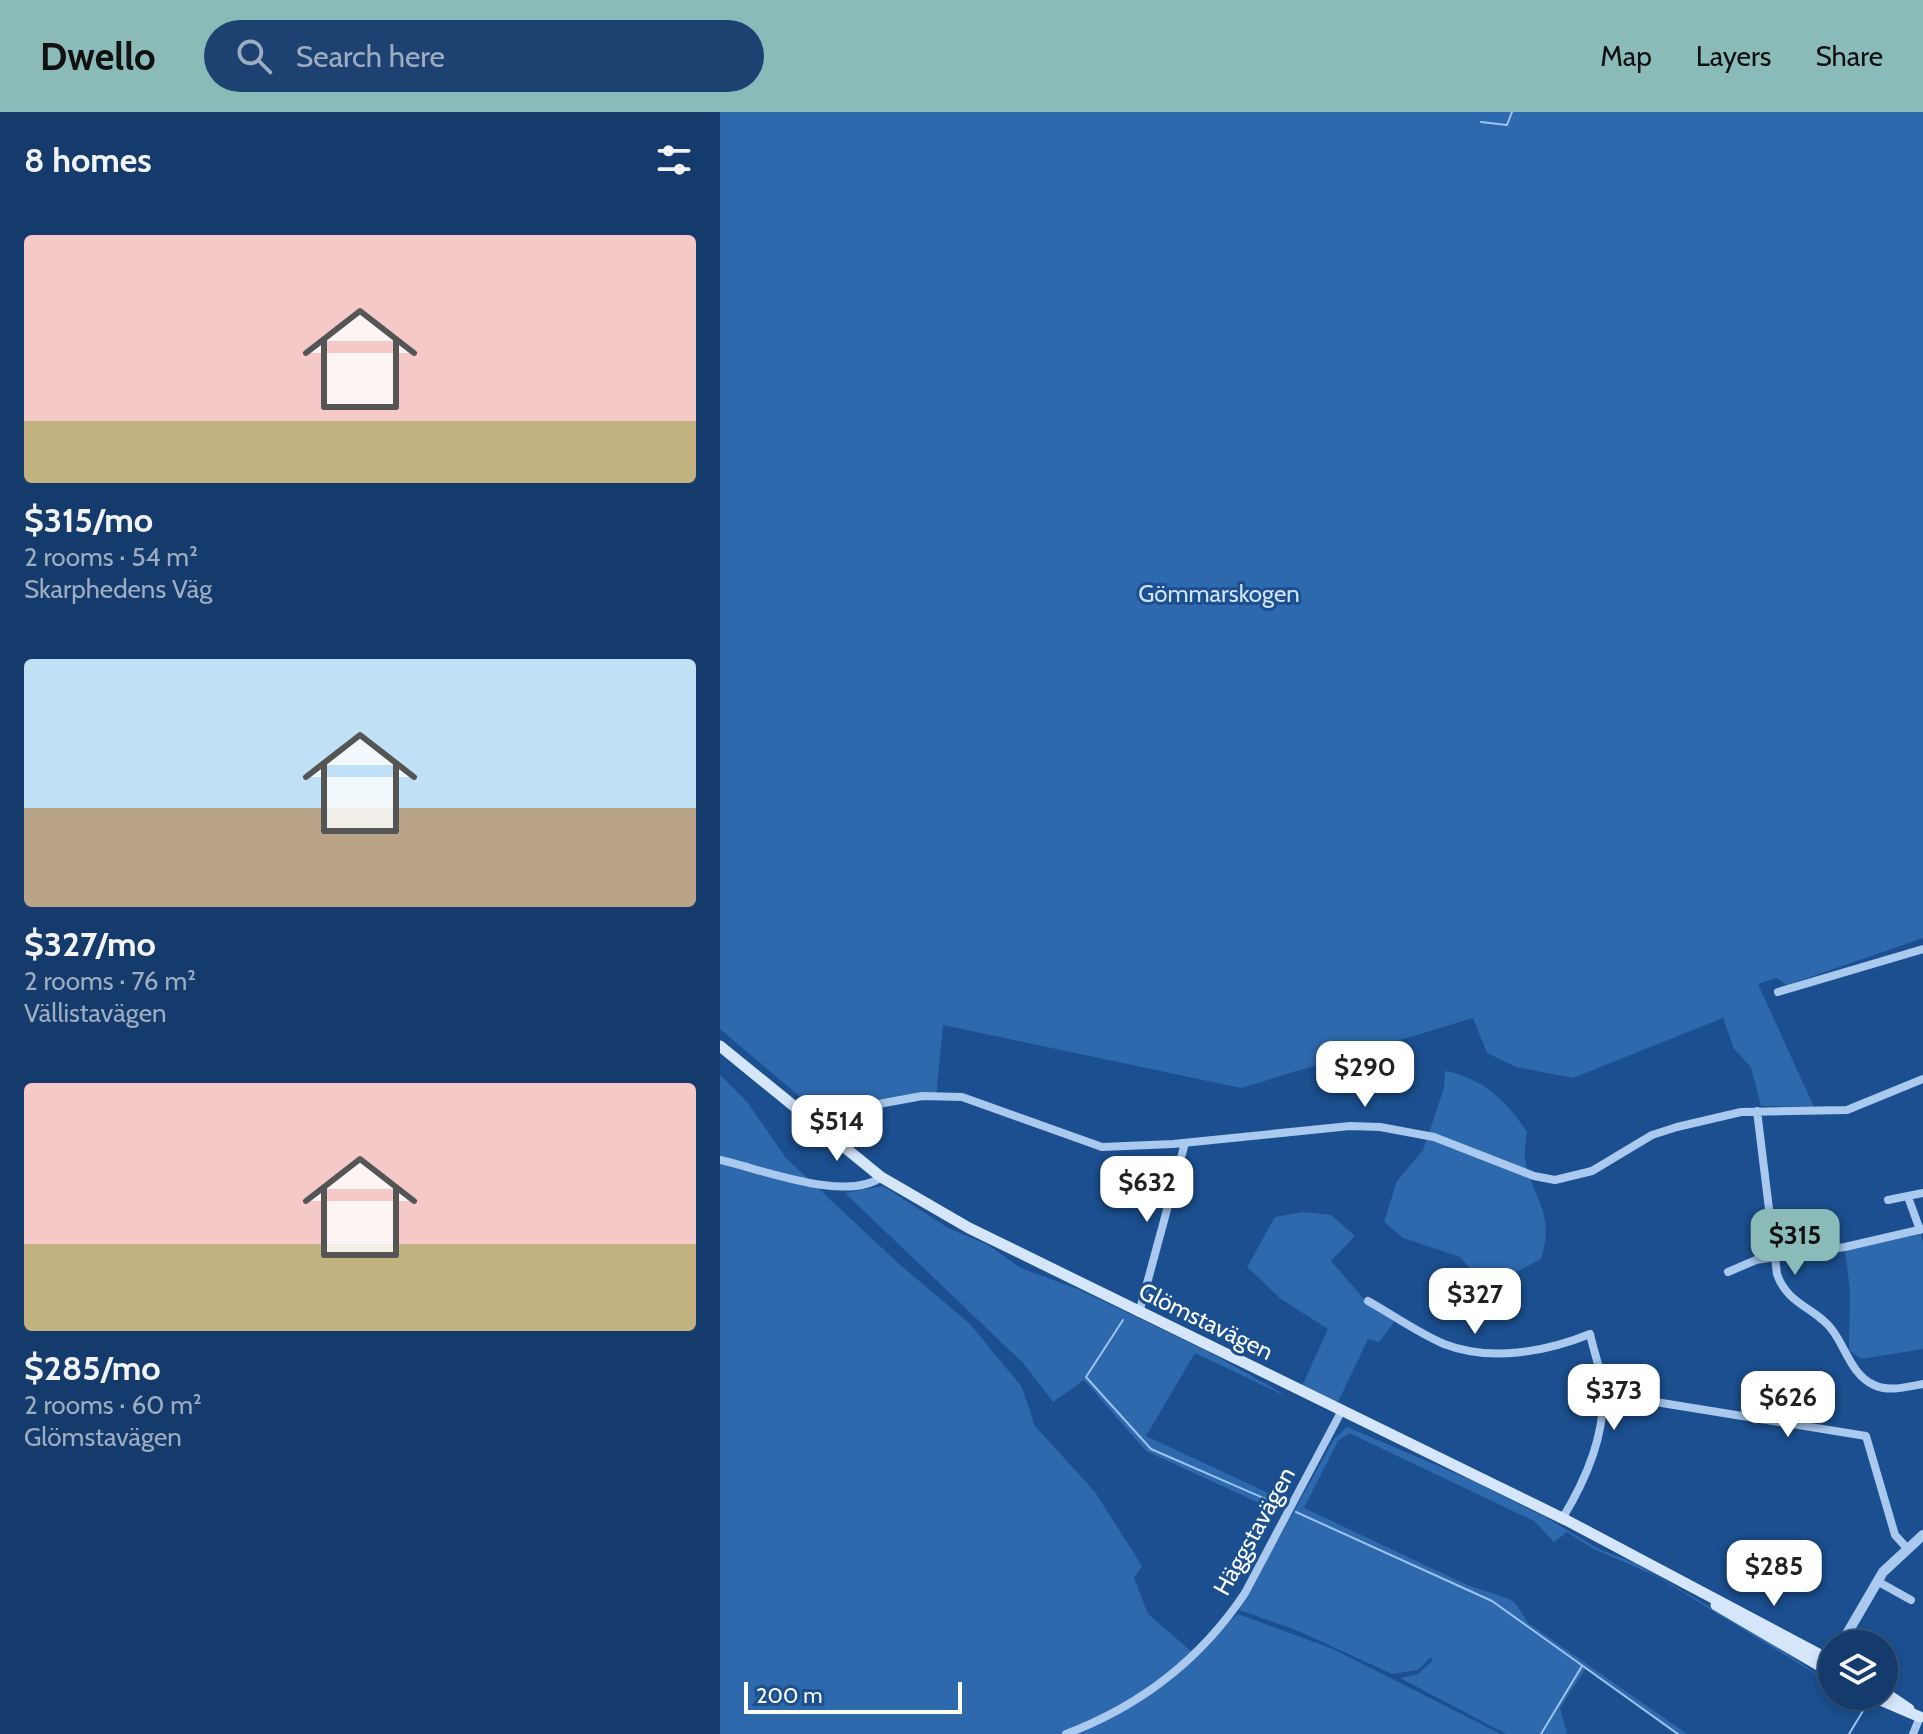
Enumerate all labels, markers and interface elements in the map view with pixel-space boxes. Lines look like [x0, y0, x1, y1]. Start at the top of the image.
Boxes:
search box [204, 20, 764, 92]
text: Dwello [40, 33, 156, 80]
icon: search [232, 34, 276, 78]
text: Search here [296, 38, 445, 75]
text: Map [1600, 39, 1652, 73]
text: Layers [1696, 39, 1771, 73]
text: Share [1815, 39, 1883, 73]
icon: filters [652, 138, 696, 182]
text: 8 homes [24, 139, 152, 181]
icon: home [288, 287, 432, 431]
text: $315/mo [24, 499, 153, 541]
text: 2 rooms · 54 m² [24, 541, 198, 573]
text: Skarphedens Väg [24, 573, 212, 605]
park label: Gömmarskogen [1138, 579, 1300, 608]
icon: home [288, 711, 432, 855]
text: $327/mo [24, 923, 156, 965]
text: 2 rooms · 76 m² [24, 965, 196, 997]
text: Vällistavägen [24, 997, 167, 1029]
pin: $290 [1318, 1041, 1412, 1109]
text: $290 [1334, 1051, 1396, 1083]
pin: $514 [790, 1095, 884, 1163]
text: $514 [810, 1105, 864, 1137]
icon: home [288, 1135, 432, 1279]
pin: $632 [1100, 1156, 1194, 1224]
text: $632 [1118, 1166, 1176, 1198]
pin: $315 [1748, 1209, 1842, 1277]
text: $315 [1769, 1219, 1821, 1251]
pin: $327 [1428, 1268, 1522, 1336]
street label: Glömstavägen [1134, 1276, 1278, 1366]
text: $327 [1447, 1278, 1503, 1310]
text: $285/mo [24, 1347, 161, 1389]
pin: $373 [1567, 1364, 1661, 1432]
pin: $626 [1741, 1371, 1835, 1439]
text: $373 [1586, 1374, 1642, 1406]
text: $626 [1759, 1381, 1817, 1413]
text: 2 rooms · 60 m² [24, 1389, 202, 1421]
text: Glömstavägen [24, 1421, 182, 1453]
street label: Häggstavägen [1207, 1462, 1301, 1600]
pin: $285 [1727, 1540, 1821, 1608]
text: $285 [1745, 1550, 1803, 1582]
map controls [1818, 1630, 1898, 1710]
button: layers [1818, 1630, 1898, 1710]
scale bar [744, 1678, 962, 1714]
text: 200 m [756, 1682, 822, 1709]

